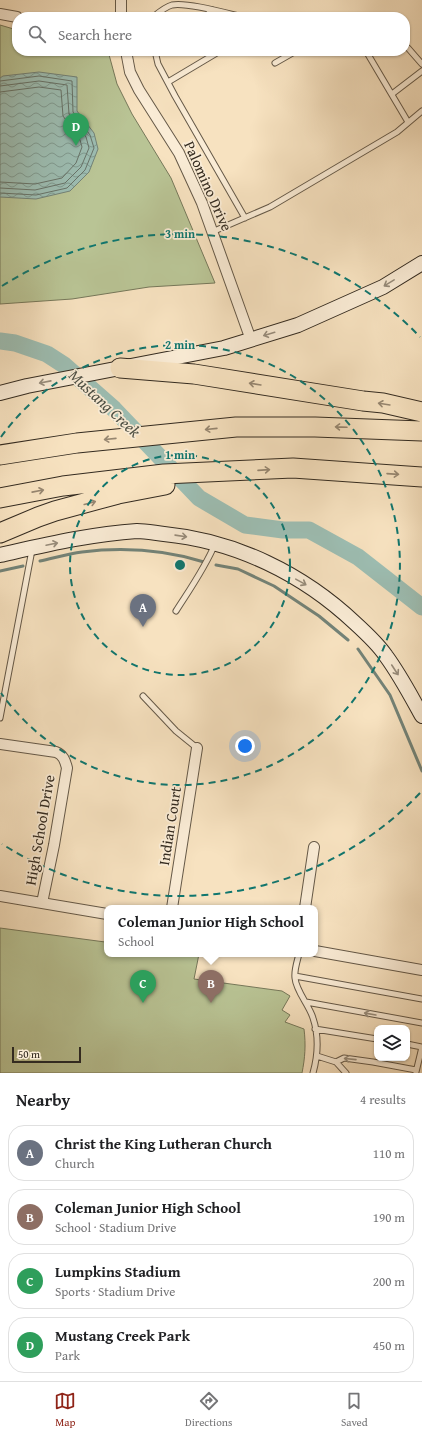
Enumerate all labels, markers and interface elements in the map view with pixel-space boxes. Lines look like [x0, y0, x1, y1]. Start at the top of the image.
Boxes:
search box [12, 12, 410, 56]
icon: search [26, 23, 48, 45]
text: Search here [58, 24, 132, 45]
pin: D [63, 113, 89, 146]
street label: Palomino Drive [179, 137, 238, 234]
text: 3 min [165, 225, 195, 242]
one-way arrow [383, 280, 395, 288]
one-way arrow [263, 331, 276, 338]
text: 2 min [165, 336, 195, 353]
water label: Mustang Creek [64, 363, 147, 443]
one-way arrow [39, 379, 52, 387]
one-way arrow [249, 380, 262, 388]
one-way arrow [378, 400, 391, 408]
one-way arrow [335, 424, 348, 431]
one-way arrow [205, 426, 218, 433]
one-way arrow [104, 436, 117, 443]
text: 1 min [165, 446, 195, 463]
one-way arrow [257, 466, 270, 473]
one-way arrow [386, 471, 399, 478]
one-way arrow [31, 486, 44, 494]
one-way arrow [83, 499, 96, 506]
one-way arrow [174, 532, 187, 540]
one-way arrow [45, 539, 58, 547]
centre of rings [173, 558, 187, 572]
one-way arrow [295, 578, 307, 586]
pin: A [130, 594, 156, 627]
one-way arrow [391, 664, 399, 675]
your location [235, 736, 255, 756]
street label: High School Drive [19, 773, 60, 887]
street label: Indian Court [153, 784, 186, 867]
popup [104, 905, 318, 957]
text: Coleman Junior High School [118, 911, 304, 932]
text: School [118, 932, 154, 951]
pin: C [130, 970, 156, 1003]
pin: B [198, 970, 224, 1003]
one-way arrow [364, 1010, 377, 1018]
map controls [374, 1025, 410, 1061]
button: layers [374, 1025, 410, 1061]
scale bar [12, 1045, 81, 1064]
text: 50 m [18, 1046, 40, 1062]
one-way arrow [344, 1055, 357, 1063]
text: Nearby [16, 1087, 70, 1112]
text: 4 results [360, 1090, 406, 1109]
text: Christ the King Lutheran Church [55, 1133, 272, 1154]
text: A [26, 1144, 34, 1163]
text: 110 m [373, 1144, 405, 1163]
text: Church [55, 1154, 94, 1173]
text: Coleman Junior High School [55, 1197, 241, 1218]
text: B [26, 1208, 34, 1227]
text: 190 m [373, 1208, 405, 1227]
text: School · Stadium Drive [55, 1218, 176, 1237]
text: Lumpkins Stadium [55, 1261, 181, 1282]
text: C [26, 1272, 34, 1291]
text: 200 m [373, 1272, 405, 1291]
text: Sports · Stadium Drive [55, 1282, 175, 1301]
text: Mustang Creek Park [55, 1325, 190, 1346]
text: D [26, 1336, 34, 1355]
text: 450 m [373, 1336, 405, 1355]
text: Park [55, 1346, 80, 1365]
tab: Map [54, 1390, 76, 1430]
tab: Directions [185, 1390, 232, 1430]
tab: Saved [341, 1390, 368, 1430]

